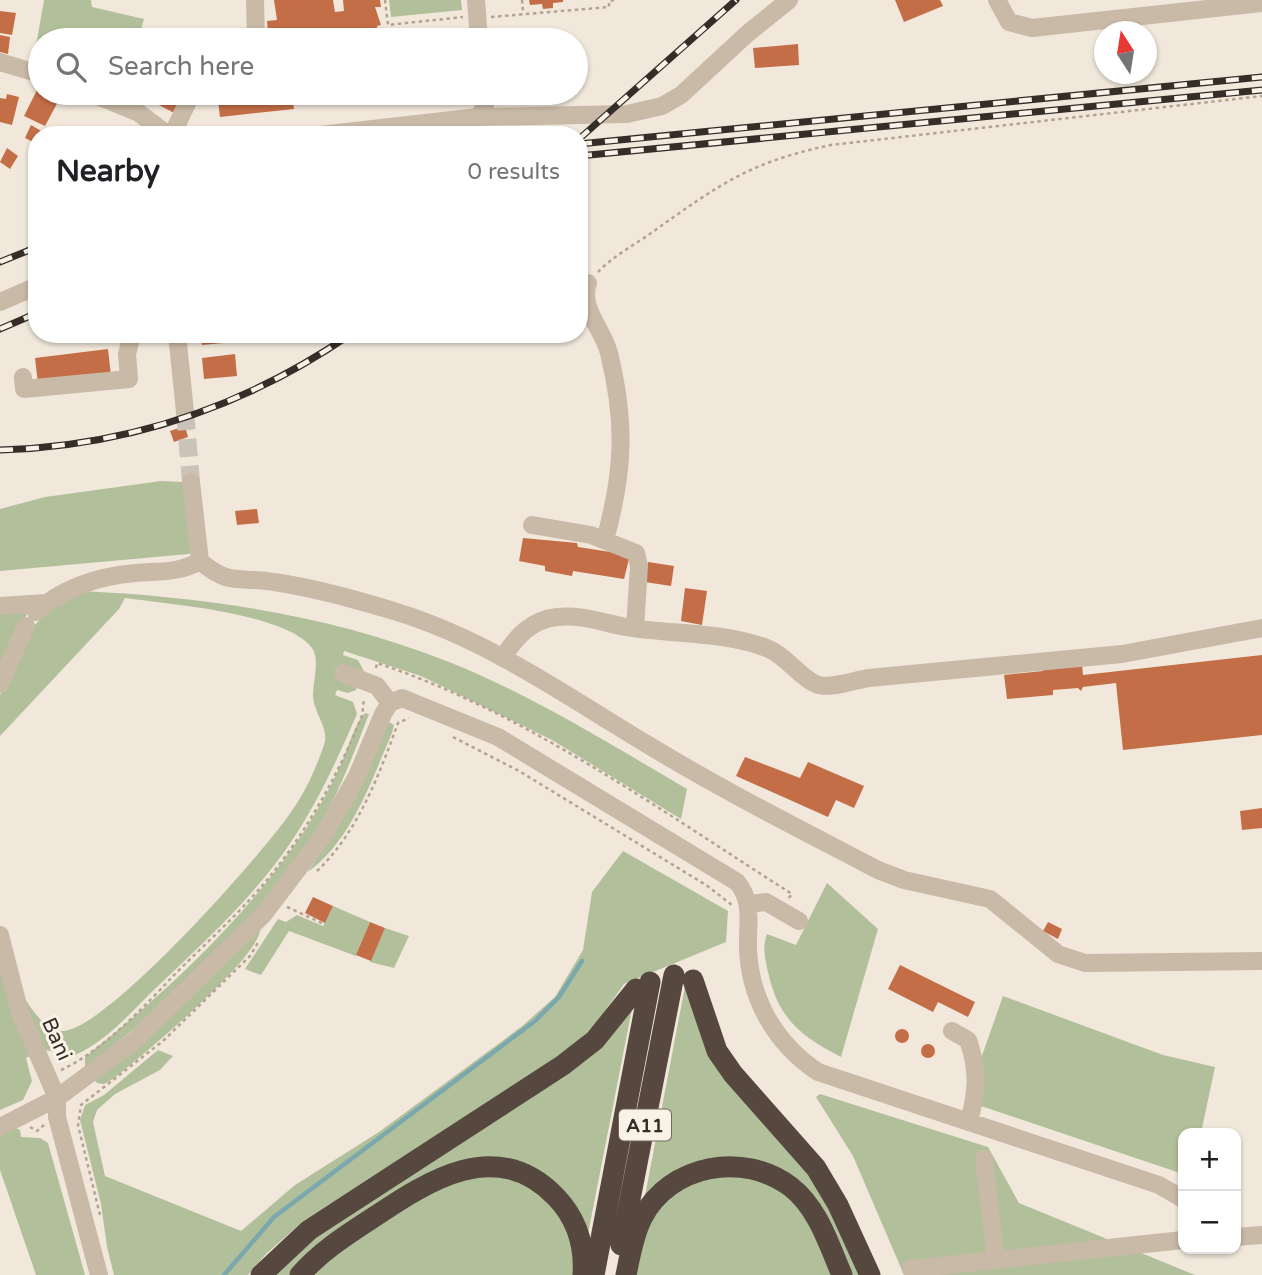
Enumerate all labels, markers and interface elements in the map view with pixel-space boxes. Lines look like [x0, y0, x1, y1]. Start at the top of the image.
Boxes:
north arrow [1094, 21, 1157, 84]
search box [28, 28, 588, 105]
icon: search [52, 48, 90, 86]
text: Search here [108, 51, 254, 82]
text: Nearby [56, 153, 160, 190]
text: 0 results [467, 158, 560, 186]
street label: Bani [36, 1014, 77, 1065]
road number: A11 [619, 1110, 671, 1140]
map controls [1178, 1128, 1241, 1254]
button: + [1178, 1128, 1241, 1191]
button: − [1178, 1191, 1241, 1254]

